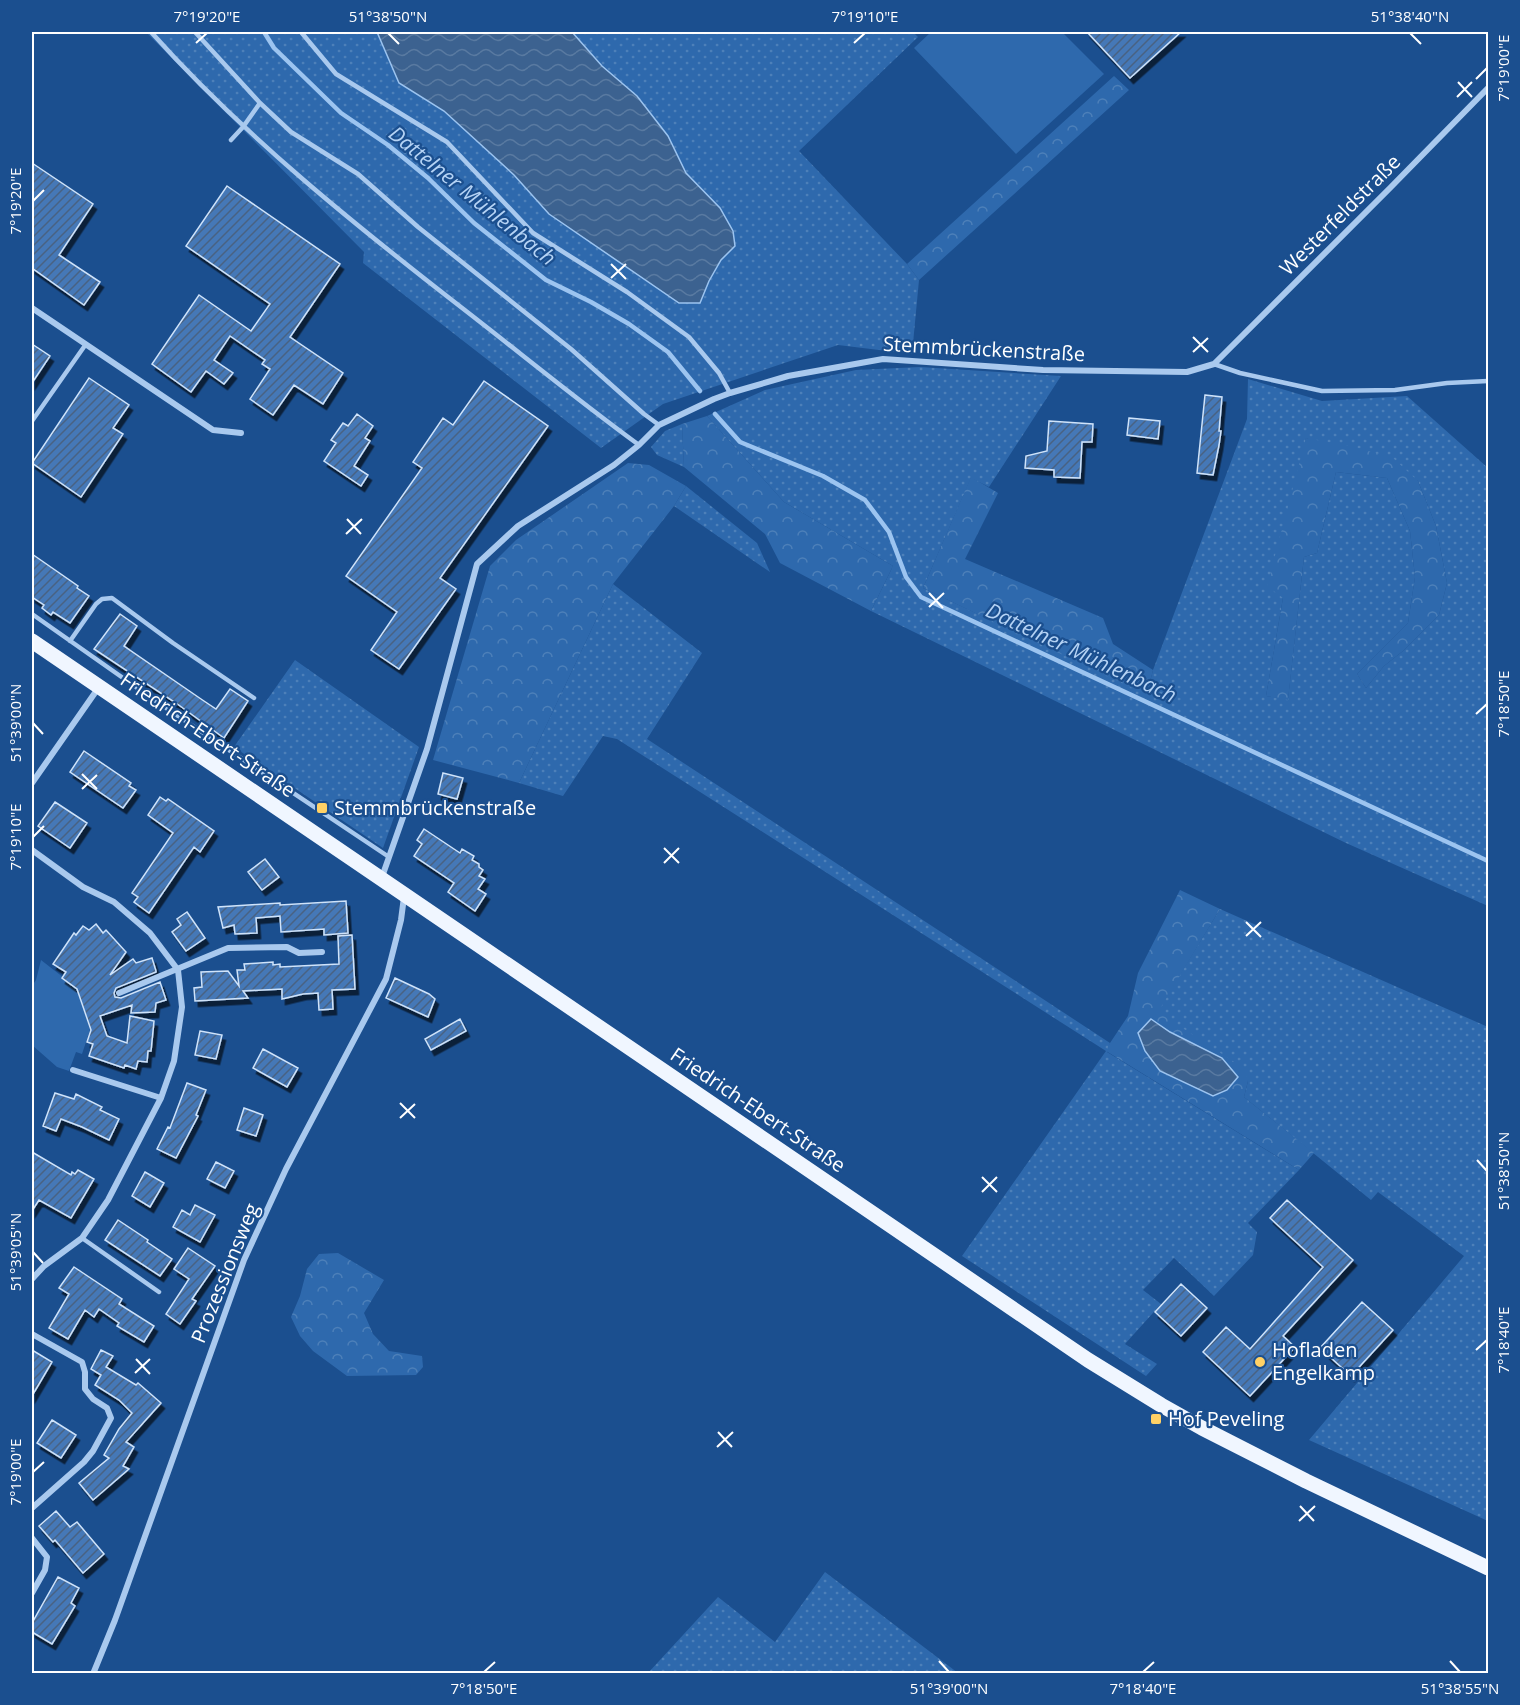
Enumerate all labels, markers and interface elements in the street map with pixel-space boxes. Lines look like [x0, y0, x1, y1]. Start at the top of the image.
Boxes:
text: 7°19'20"E [174, 6, 240, 26]
text: 51°38'50"N [349, 6, 427, 26]
text: 7°19'10"E [832, 6, 898, 26]
text: 51°38'40"N [1371, 6, 1449, 26]
text: 7°19'00"E [1493, 35, 1513, 101]
water label: Dattelner Mühlenbach [383, 119, 562, 271]
street label: Westerfeldstraße [1273, 148, 1406, 281]
text: 7°19'20"E [5, 168, 25, 234]
street label: Stemmbrückenstraße [882, 330, 1086, 367]
water label: Dattelner Mühlenbach [982, 596, 1181, 709]
street label: Friedrich-Ebert-Straße [115, 666, 301, 803]
text: 7°18'50"E [1493, 671, 1513, 737]
text: 51°39'00"N [5, 684, 25, 762]
place label: Stemmbrückenstraße [334, 794, 536, 821]
marker: Stemmbrückenstraße [315, 801, 329, 815]
text: 7°19'10"E [5, 804, 25, 870]
street label: Friedrich-Ebert-Straße [665, 1041, 851, 1178]
text: 51°38'50"N [1493, 1132, 1513, 1210]
street label: Prozessionsweg [184, 1199, 265, 1347]
text: 51°39'05"N [5, 1213, 25, 1291]
text: 7°18'40"E [1493, 1307, 1513, 1373]
place label: Hofladen Engelkamp [1272, 1336, 1375, 1386]
marker: Hofladen Engelkamp [1253, 1355, 1267, 1369]
place label: Hof Peveling [1168, 1405, 1285, 1432]
marker: Hof Peveling [1149, 1412, 1163, 1426]
text: 7°19'00"E [5, 1439, 25, 1505]
text: 7°18'50"E [451, 1678, 517, 1698]
text: 51°39'00"N [910, 1678, 988, 1698]
text: 7°18'40"E [1110, 1678, 1176, 1698]
text: 51°38'55"N [1421, 1678, 1499, 1698]

